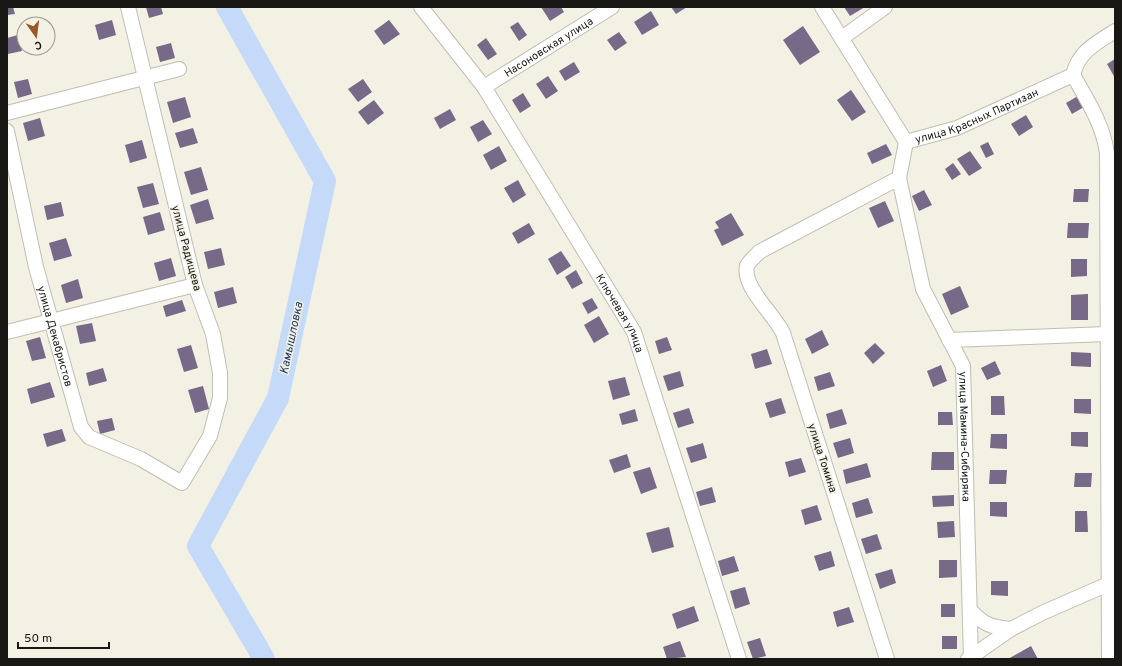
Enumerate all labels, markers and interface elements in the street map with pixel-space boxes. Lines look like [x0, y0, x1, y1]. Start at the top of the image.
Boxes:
street label: Насоновская улица [502, 14, 596, 81]
north arrow [16, 16, 56, 56]
text: С [33, 37, 43, 52]
street label: улица Красных Партизан [914, 86, 1041, 147]
street label: улица Радищева [168, 204, 204, 293]
street label: Ключевая улица [592, 272, 646, 355]
street label: улица Декабристов [34, 285, 75, 388]
water label: Камышловка [277, 300, 308, 376]
street label: улица Мамина-Сибиряка [955, 371, 973, 502]
street label: улица Томина [804, 422, 840, 495]
scale bar [18, 624, 109, 650]
text: 50 m [24, 631, 52, 647]

